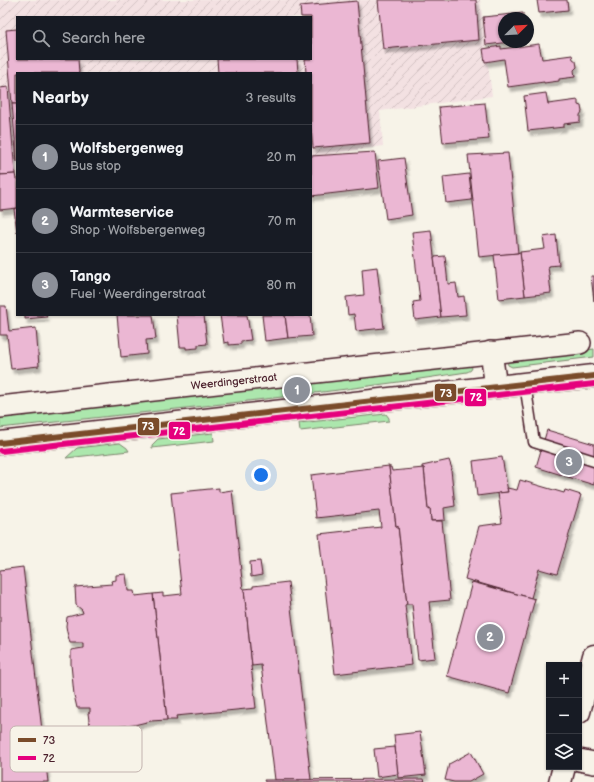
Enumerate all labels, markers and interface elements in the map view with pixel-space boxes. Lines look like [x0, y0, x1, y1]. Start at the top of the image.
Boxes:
north arrow [498, 12, 534, 48]
search box [16, 16, 312, 60]
icon: search [30, 27, 52, 49]
text: Search here [62, 29, 145, 48]
text: Nearby [32, 88, 89, 108]
text: 3 results [245, 90, 296, 106]
text: Wolfsbergenweg [70, 139, 183, 158]
text: 1 [42, 149, 48, 165]
text: 20 m [266, 149, 296, 165]
text: Bus stop [70, 158, 121, 174]
text: Warmteservice [70, 203, 174, 222]
text: 2 [41, 213, 49, 229]
text: 70 m [268, 213, 296, 229]
text: Shop · Wolfsbergenweg [70, 222, 205, 238]
text: Tango [70, 267, 111, 286]
text: 3 [41, 277, 49, 293]
text: 80 m [267, 277, 296, 293]
text: Fuel · Weerdingerstraat [70, 286, 206, 302]
street label: Weerdingerstraat [190, 370, 278, 392]
pin: 1 [284, 375, 310, 405]
line badge: 73 [434, 383, 457, 402]
text: 73 [440, 387, 453, 400]
line badge: 72 [464, 388, 487, 407]
text: 72 [470, 391, 483, 404]
line badge: 73 [137, 417, 160, 436]
text: 73 [142, 420, 155, 433]
line badge: 72 [168, 421, 191, 440]
text: 72 [173, 425, 186, 438]
pin: 3 [556, 447, 582, 477]
your location [251, 465, 271, 485]
pin: 2 [477, 622, 503, 652]
map controls [546, 662, 582, 770]
button: + [546, 662, 582, 698]
button: − [546, 698, 582, 734]
legend [10, 726, 142, 772]
text: 73 [43, 734, 55, 747]
button: layers [546, 734, 582, 770]
text: 72 [43, 752, 55, 765]

